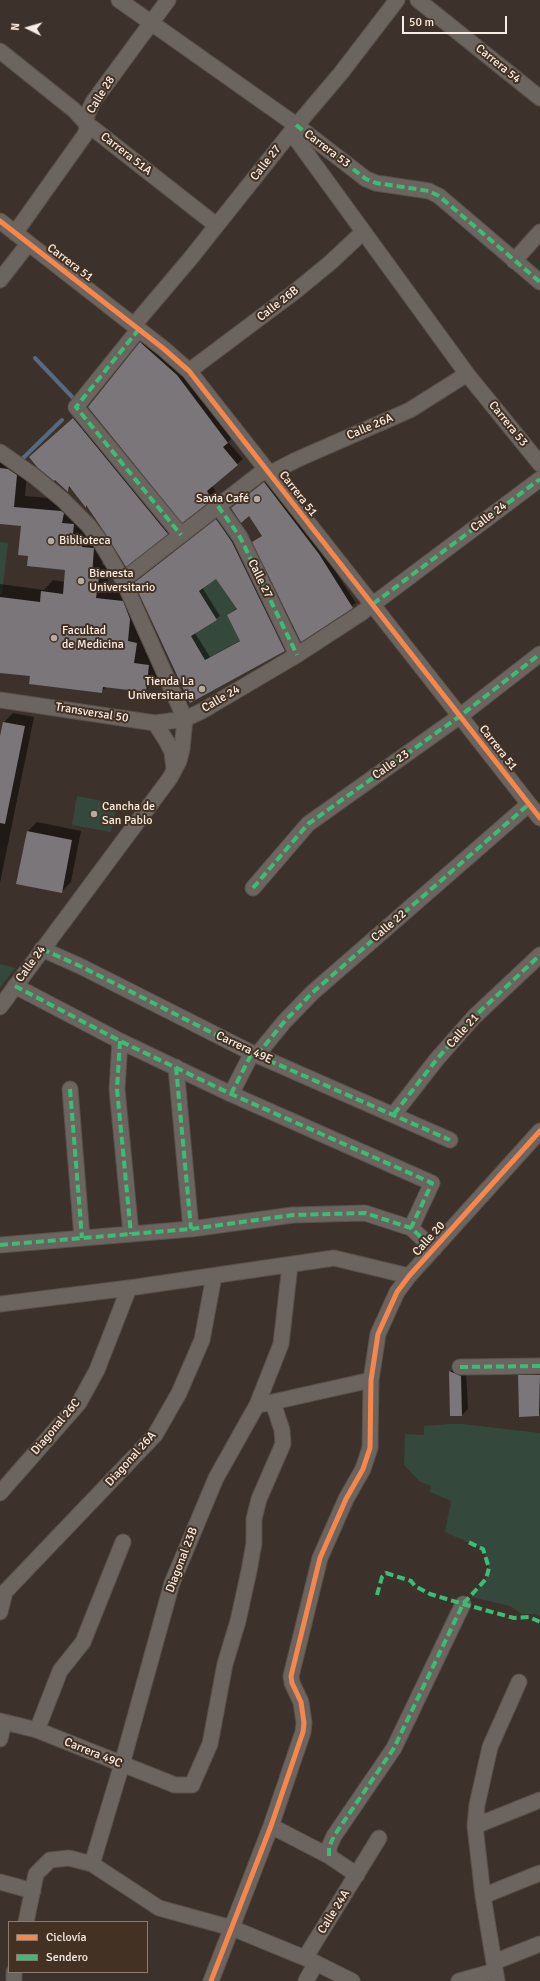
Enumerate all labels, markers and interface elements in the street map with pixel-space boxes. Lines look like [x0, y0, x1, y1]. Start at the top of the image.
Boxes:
north arrow [8, 8, 48, 48]
scale bar [404, 8, 509, 34]
text: 50 m [409, 15, 434, 30]
text: N [9, 23, 22, 31]
street label: Carrera 54 [473, 41, 523, 87]
street label: Calle 28 [84, 74, 118, 116]
street label: Carrera 53 [301, 127, 353, 171]
street label: Carrera 51A [97, 129, 155, 179]
street label: Calle 27 [248, 142, 284, 184]
street label: Carrera 51 [44, 241, 96, 285]
street label: Calle 26B [254, 283, 302, 325]
street label: Carrera 53 [485, 399, 531, 449]
street label: Calle 26A [345, 411, 395, 443]
street label: Carrera 51 [276, 468, 320, 520]
place label: Savia Café [196, 492, 249, 506]
marker: Savia Café [252, 494, 262, 504]
street label: Calle 24 [468, 499, 510, 535]
place label: Biblioteca [59, 534, 111, 548]
marker: Biblioteca [46, 536, 56, 546]
street label: Calle 27 [244, 557, 276, 601]
place label: Bienesta Universitario [89, 567, 155, 595]
marker: Bienesta Universitario [76, 576, 86, 586]
place label: Facultad de Medicina [62, 624, 124, 652]
marker: Facultad de Medicina [49, 633, 59, 643]
place label: Tienda La Universitaria [128, 675, 194, 703]
street label: Calle 24 [199, 682, 243, 716]
marker: Tienda La Universitaria [197, 684, 207, 694]
street label: Transversal 50 [54, 700, 130, 726]
street label: Carrera 51 [476, 722, 520, 774]
street label: Calle 23 [370, 747, 412, 783]
place label: Cancha de San Pablo [102, 800, 155, 828]
marker: Cancha de San Pablo [89, 809, 99, 819]
street label: Calle 22 [369, 907, 409, 945]
street label: Calle 24 [13, 943, 49, 985]
street label: Calle 21 [444, 1011, 482, 1051]
street label: Carrera 49E [213, 1029, 275, 1067]
street label: Calle 20 [410, 1219, 448, 1259]
street label: Diagonal 26C [28, 1396, 84, 1458]
street label: Diagonal 26A [103, 1429, 159, 1489]
street label: Diagonal 23B [163, 1525, 201, 1595]
street label: Carrera 49C [62, 1735, 124, 1771]
street label: Calle 24A [315, 1887, 353, 1937]
legend [8, 1921, 148, 1973]
text: Ciclovía [46, 1930, 87, 1945]
text: Sendero [46, 1950, 88, 1965]

